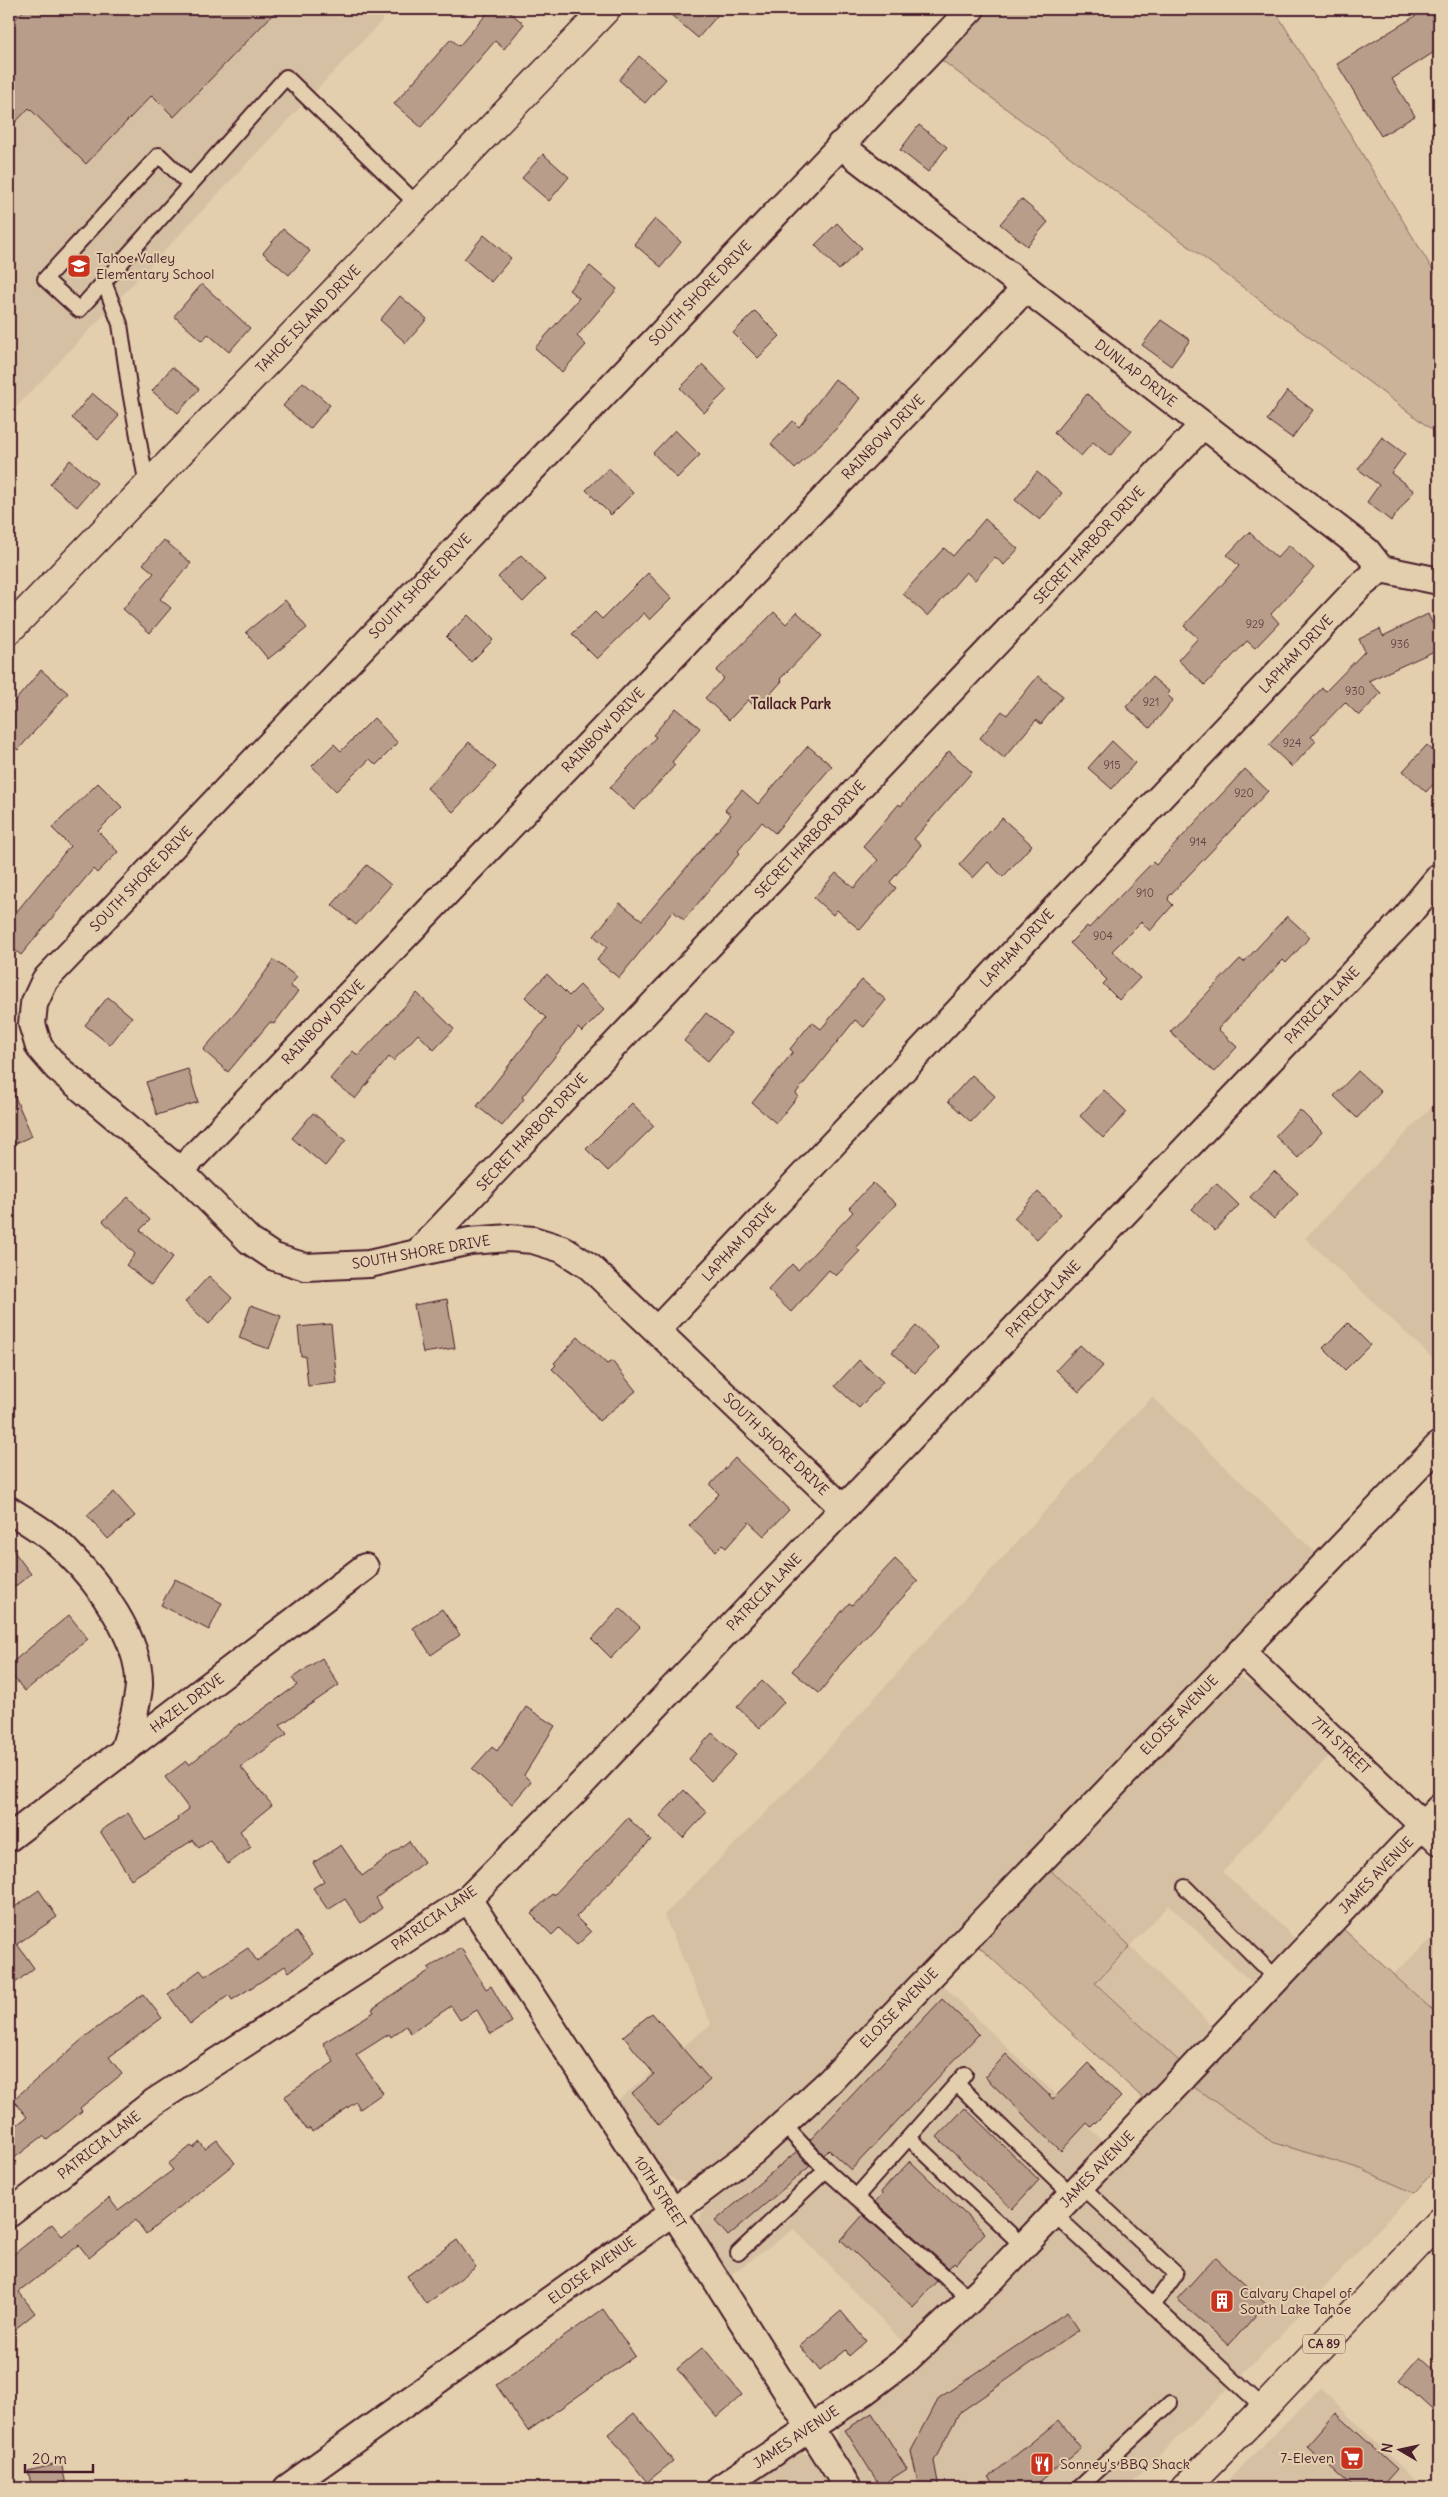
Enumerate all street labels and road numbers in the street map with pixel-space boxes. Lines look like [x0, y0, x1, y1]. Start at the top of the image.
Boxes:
street label: SOUTH SHORE DRIVE [645, 236, 755, 350]
street label: TAHOE ISLAND DRIVE [252, 261, 364, 377]
street label: DUNLAP DRIVE [1091, 335, 1181, 411]
street label: RAINBOW DRIVE [838, 391, 928, 483]
street label: SECRET HARBOR DRIVE [1030, 482, 1148, 608]
street label: SOUTH SHORE DRIVE [365, 529, 475, 643]
street label: LAPHAM DRIVE [1255, 611, 1337, 697]
street label: RAINBOW DRIVE [558, 684, 648, 776]
street label: SECRET HARBOR DRIVE [751, 776, 869, 902]
street label: SOUTH SHORE DRIVE [86, 822, 196, 936]
street label: LAPHAM DRIVE [976, 905, 1058, 991]
street label: PATRICIA LANE [1281, 963, 1363, 1047]
street label: RAINBOW DRIVE [278, 976, 368, 1068]
street label: SECRET HARBOR DRIVE [473, 1069, 591, 1195]
street label: LAPHAM DRIVE [698, 1199, 780, 1285]
street label: SOUTH SHORE DRIVE [351, 1231, 491, 1273]
street label: PATRICIA LANE [1002, 1257, 1084, 1341]
street label: SOUTH SHORE DRIVE [719, 1389, 833, 1499]
street label: PATRICIA LANE [723, 1550, 805, 1634]
street label: HAZEL DRIVE [146, 1669, 228, 1737]
street label: ELOISE AVENUE [1136, 1671, 1222, 1759]
street label: 7TH STREET [1308, 1712, 1374, 1778]
street label: JAMES AVENUE [1335, 1833, 1417, 1917]
street label: PATRICIA LANE [388, 1882, 480, 1954]
street label: ELOISE AVENUE [856, 1964, 942, 2052]
street label: PATRICIA LANE [54, 2107, 144, 2183]
street label: JAMES AVENUE [1056, 2127, 1138, 2211]
street label: 10TH STREET [630, 2152, 690, 2232]
street label: ELOISE AVENUE [544, 2232, 640, 2308]
road number: CA 89 [1303, 2334, 1345, 2354]
street label: JAMES AVENUE [750, 2402, 842, 2472]

